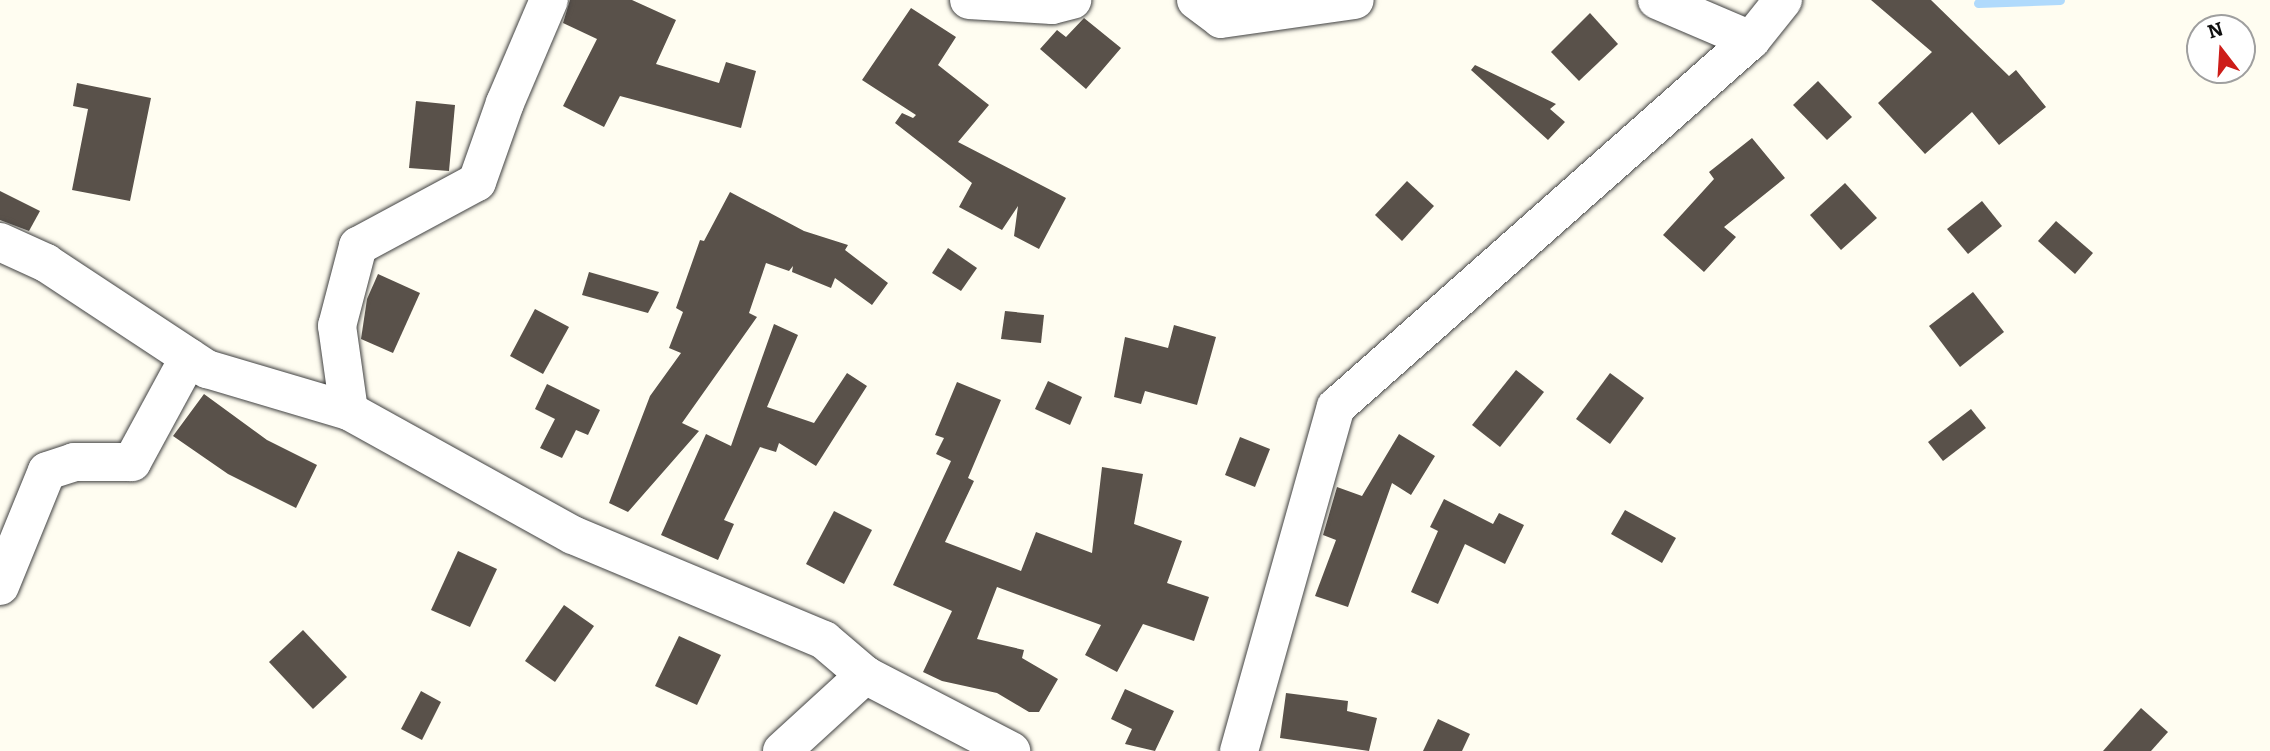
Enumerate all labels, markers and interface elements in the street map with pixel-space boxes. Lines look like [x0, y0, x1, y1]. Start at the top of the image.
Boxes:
north arrow [2186, 14, 2256, 84]
text: N [2205, 17, 2226, 43]

